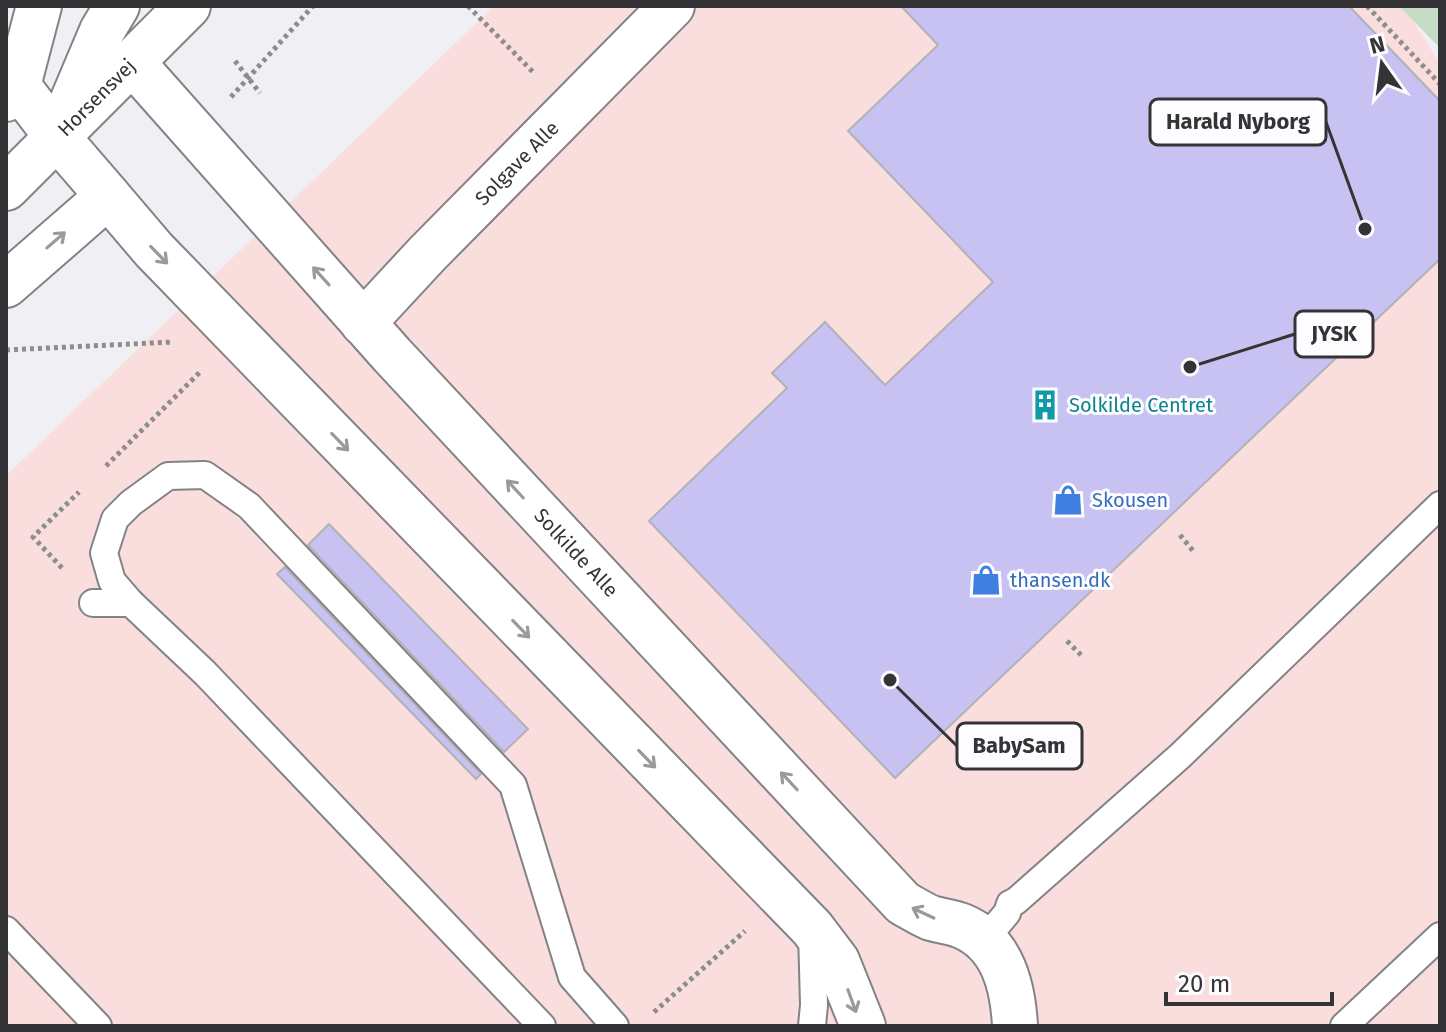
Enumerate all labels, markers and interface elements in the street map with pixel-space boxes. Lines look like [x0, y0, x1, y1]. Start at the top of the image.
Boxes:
north arrow [1342, 24, 1422, 104]
text: N [1367, 30, 1388, 60]
street label: Horsensvej [53, 54, 140, 141]
callout: Harald Nyborg [1150, 99, 1326, 145]
text: Harald Nyborg [1166, 108, 1311, 135]
street label: Solgave Alle [470, 116, 564, 210]
one-way arrow [46, 232, 66, 250]
one-way arrow [149, 245, 168, 264]
one-way arrow [312, 267, 330, 287]
callout: JYSK [1295, 311, 1373, 357]
text: JYSK [1310, 320, 1358, 347]
building icon: Solkilde Centret [1028, 388, 1062, 422]
place label: Solkilde Centret [1069, 393, 1214, 417]
one-way arrow [330, 432, 349, 452]
one-way arrow [507, 480, 525, 500]
shop icon: Skousen [1051, 483, 1085, 517]
place label: Skousen [1092, 488, 1168, 512]
street label: Solkilde Alle [529, 503, 623, 602]
shop icon: thansen.dk [969, 563, 1003, 597]
place label: thansen.dk [1010, 568, 1111, 592]
one-way arrow [511, 619, 530, 638]
callout: BabySam [957, 723, 1082, 769]
text: BabySam [972, 732, 1066, 759]
one-way arrow [638, 749, 657, 769]
one-way arrow [779, 771, 798, 791]
one-way arrow [912, 905, 936, 920]
scale bar [1166, 956, 1332, 1006]
text: 20 m [1178, 970, 1230, 998]
one-way arrow [846, 988, 860, 1012]

